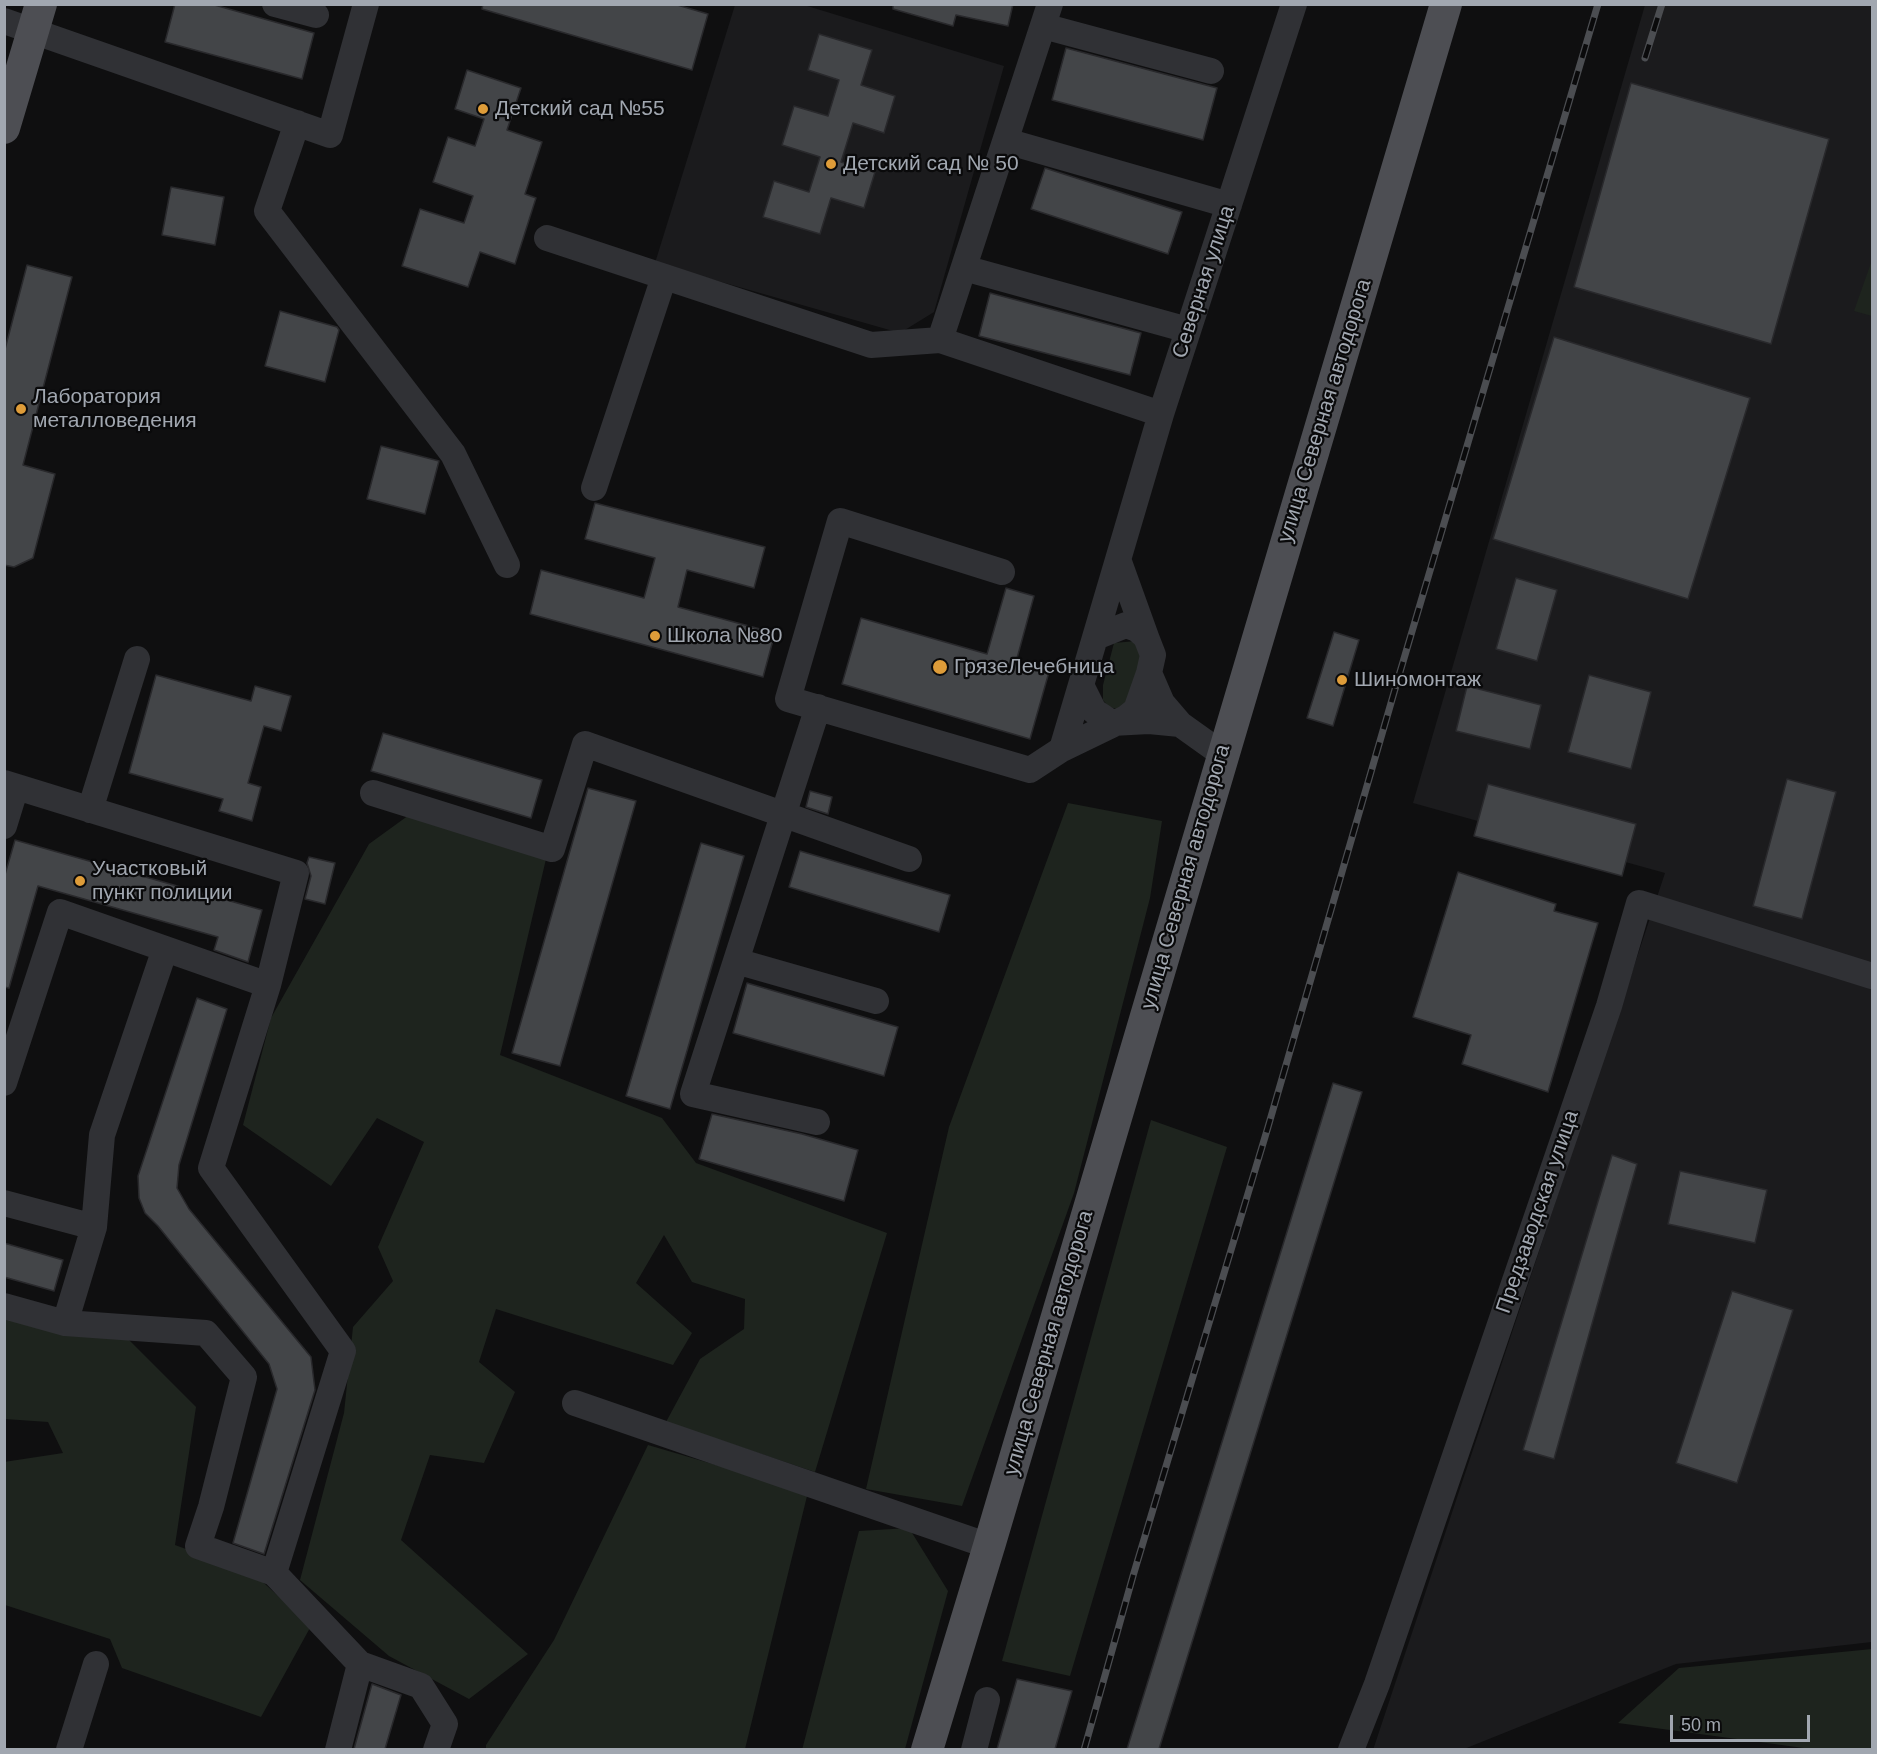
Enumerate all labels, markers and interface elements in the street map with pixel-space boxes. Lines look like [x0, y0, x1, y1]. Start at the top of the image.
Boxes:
place label: Детский сад №55 [495, 96, 665, 122]
marker: Детский сад №55 [476, 102, 490, 116]
place label: Детский сад № 50 [843, 151, 1019, 177]
marker: Детский сад № 50 [824, 157, 838, 171]
street label: Северная улица [1167, 202, 1241, 362]
street label: улица Северная автодорога [1273, 276, 1377, 546]
place label: Лаборатория металловедения [33, 384, 197, 434]
marker: Лаборатория металловедения [14, 402, 28, 416]
place label: Школа №80 [667, 623, 783, 649]
marker: Школа №80 [648, 629, 662, 643]
place label: ГрязеЛечебница [954, 654, 1114, 680]
marker: ГрязеЛечебница [931, 658, 949, 676]
place label: Шиномонтаж [1354, 667, 1481, 693]
marker: Шиномонтаж [1335, 673, 1349, 687]
street label: улица Северная автодорога [1136, 742, 1236, 1012]
place label: Участковый пункт полиции [92, 856, 232, 906]
marker: Участковый пункт полиции [73, 874, 87, 888]
street label: Предзаводская улица [1491, 1107, 1585, 1317]
street label: улица Северная автодорога [999, 1208, 1099, 1478]
scale bar [1673, 1703, 1812, 1741]
text: 50 m [1681, 1715, 1721, 1735]

